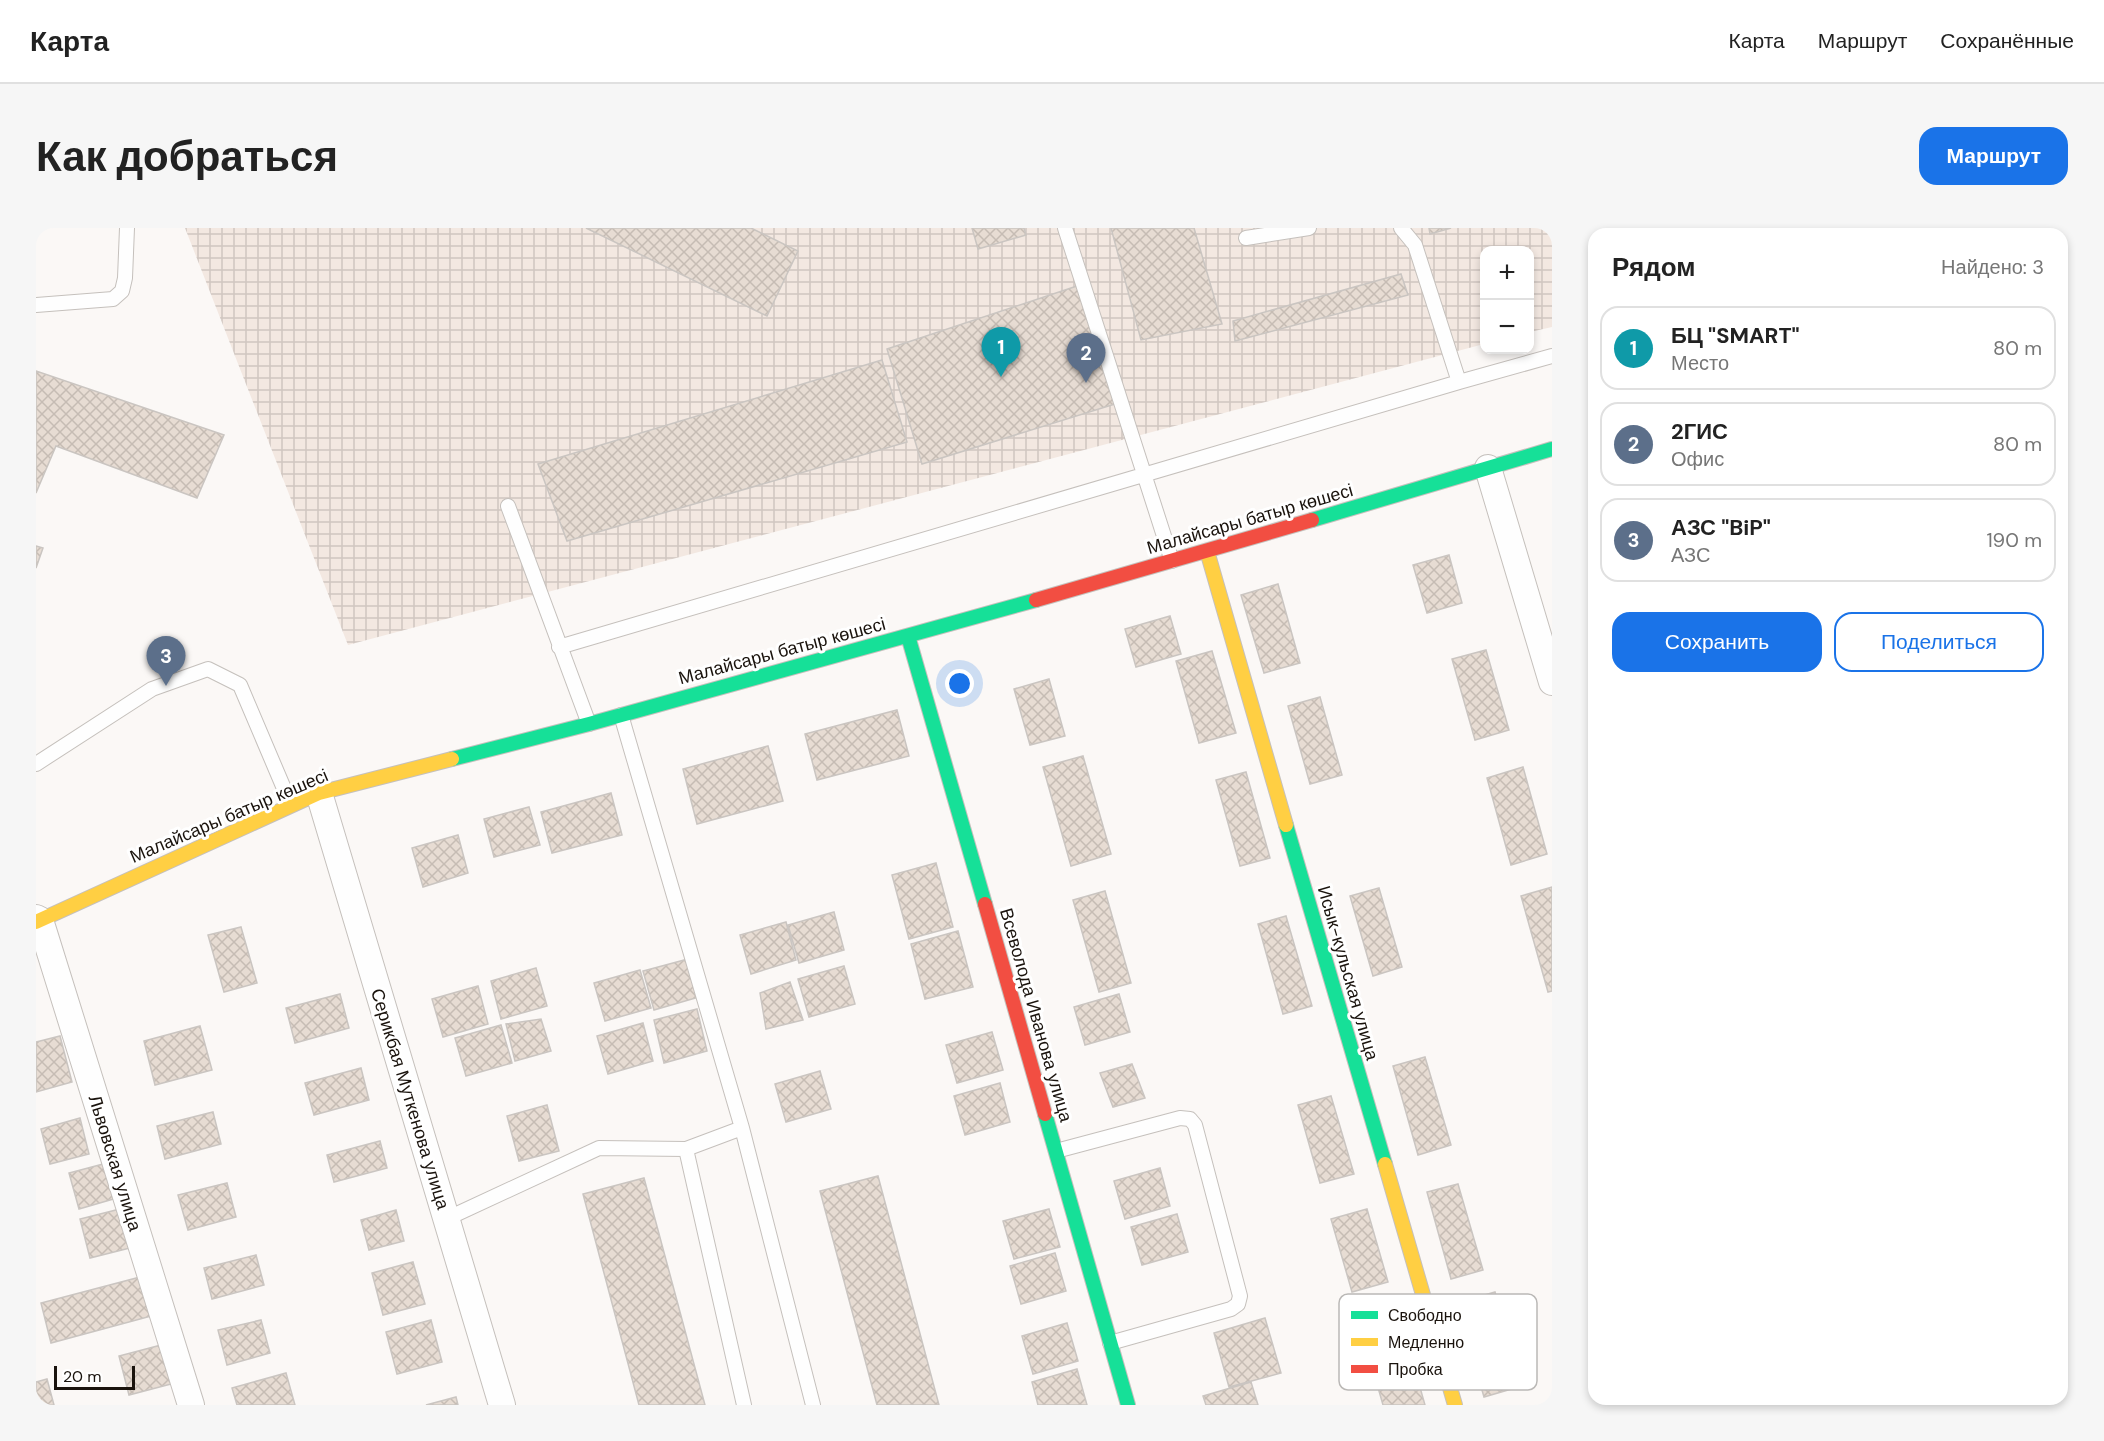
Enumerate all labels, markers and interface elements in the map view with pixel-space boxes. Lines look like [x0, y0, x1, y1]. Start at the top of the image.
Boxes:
text: Карта [30, 23, 109, 60]
text: Карта [1729, 27, 1785, 55]
text: Маршрут [1818, 27, 1907, 55]
text: Сохранённые [1940, 27, 2074, 55]
button: Маршрут [1919, 127, 2068, 185]
text: Как добраться [36, 129, 338, 184]
map controls [1480, 246, 1534, 354]
button: + [1480, 246, 1534, 300]
text: Рядом [1612, 250, 1695, 284]
text: Найдено: 3 [1941, 254, 2044, 280]
button: − [1480, 300, 1534, 354]
text: БЦ "SMART" [1671, 321, 1800, 350]
pin: 1 [982, 328, 1020, 377]
pin: 2 [1066, 334, 1106, 383]
text: 1 [1630, 335, 1637, 361]
text: 80 m [1993, 335, 2042, 361]
text: Место [1671, 350, 1729, 376]
text: 2ГИС [1671, 417, 1728, 446]
text: 2 [1628, 431, 1639, 457]
text: 80 m [1993, 431, 2042, 457]
text: Офис [1671, 446, 1724, 472]
street label: Малайсары батыр көшесі [1144, 478, 1356, 560]
text: АЗС "BiP" [1671, 513, 1771, 542]
text: 3 [1627, 527, 1640, 553]
text: 190 m [1986, 527, 2042, 553]
text: АЗС [1671, 542, 1710, 568]
street label: Малайсары батыр көшесі [676, 612, 888, 690]
button: Сохранить [1612, 612, 1822, 672]
button: Поделиться [1834, 612, 2044, 672]
pin: 3 [146, 636, 186, 686]
your location [945, 669, 974, 698]
street label: Малайсары батыр көшесі [126, 763, 332, 869]
street label: Исык-кульская улица [1312, 883, 1385, 1064]
street label: Всеволода Иванова улица [994, 905, 1078, 1126]
street label: Серикбая Муткенова улица [365, 986, 455, 1213]
street label: Львовская улица [83, 1092, 147, 1235]
legend [1339, 1294, 1537, 1390]
text: Свободно [1388, 1305, 1462, 1326]
text: Медленно [1388, 1332, 1464, 1353]
text: Пробка [1388, 1359, 1443, 1380]
scale bar [54, 1363, 135, 1390]
text: 20 m [63, 1366, 102, 1387]

